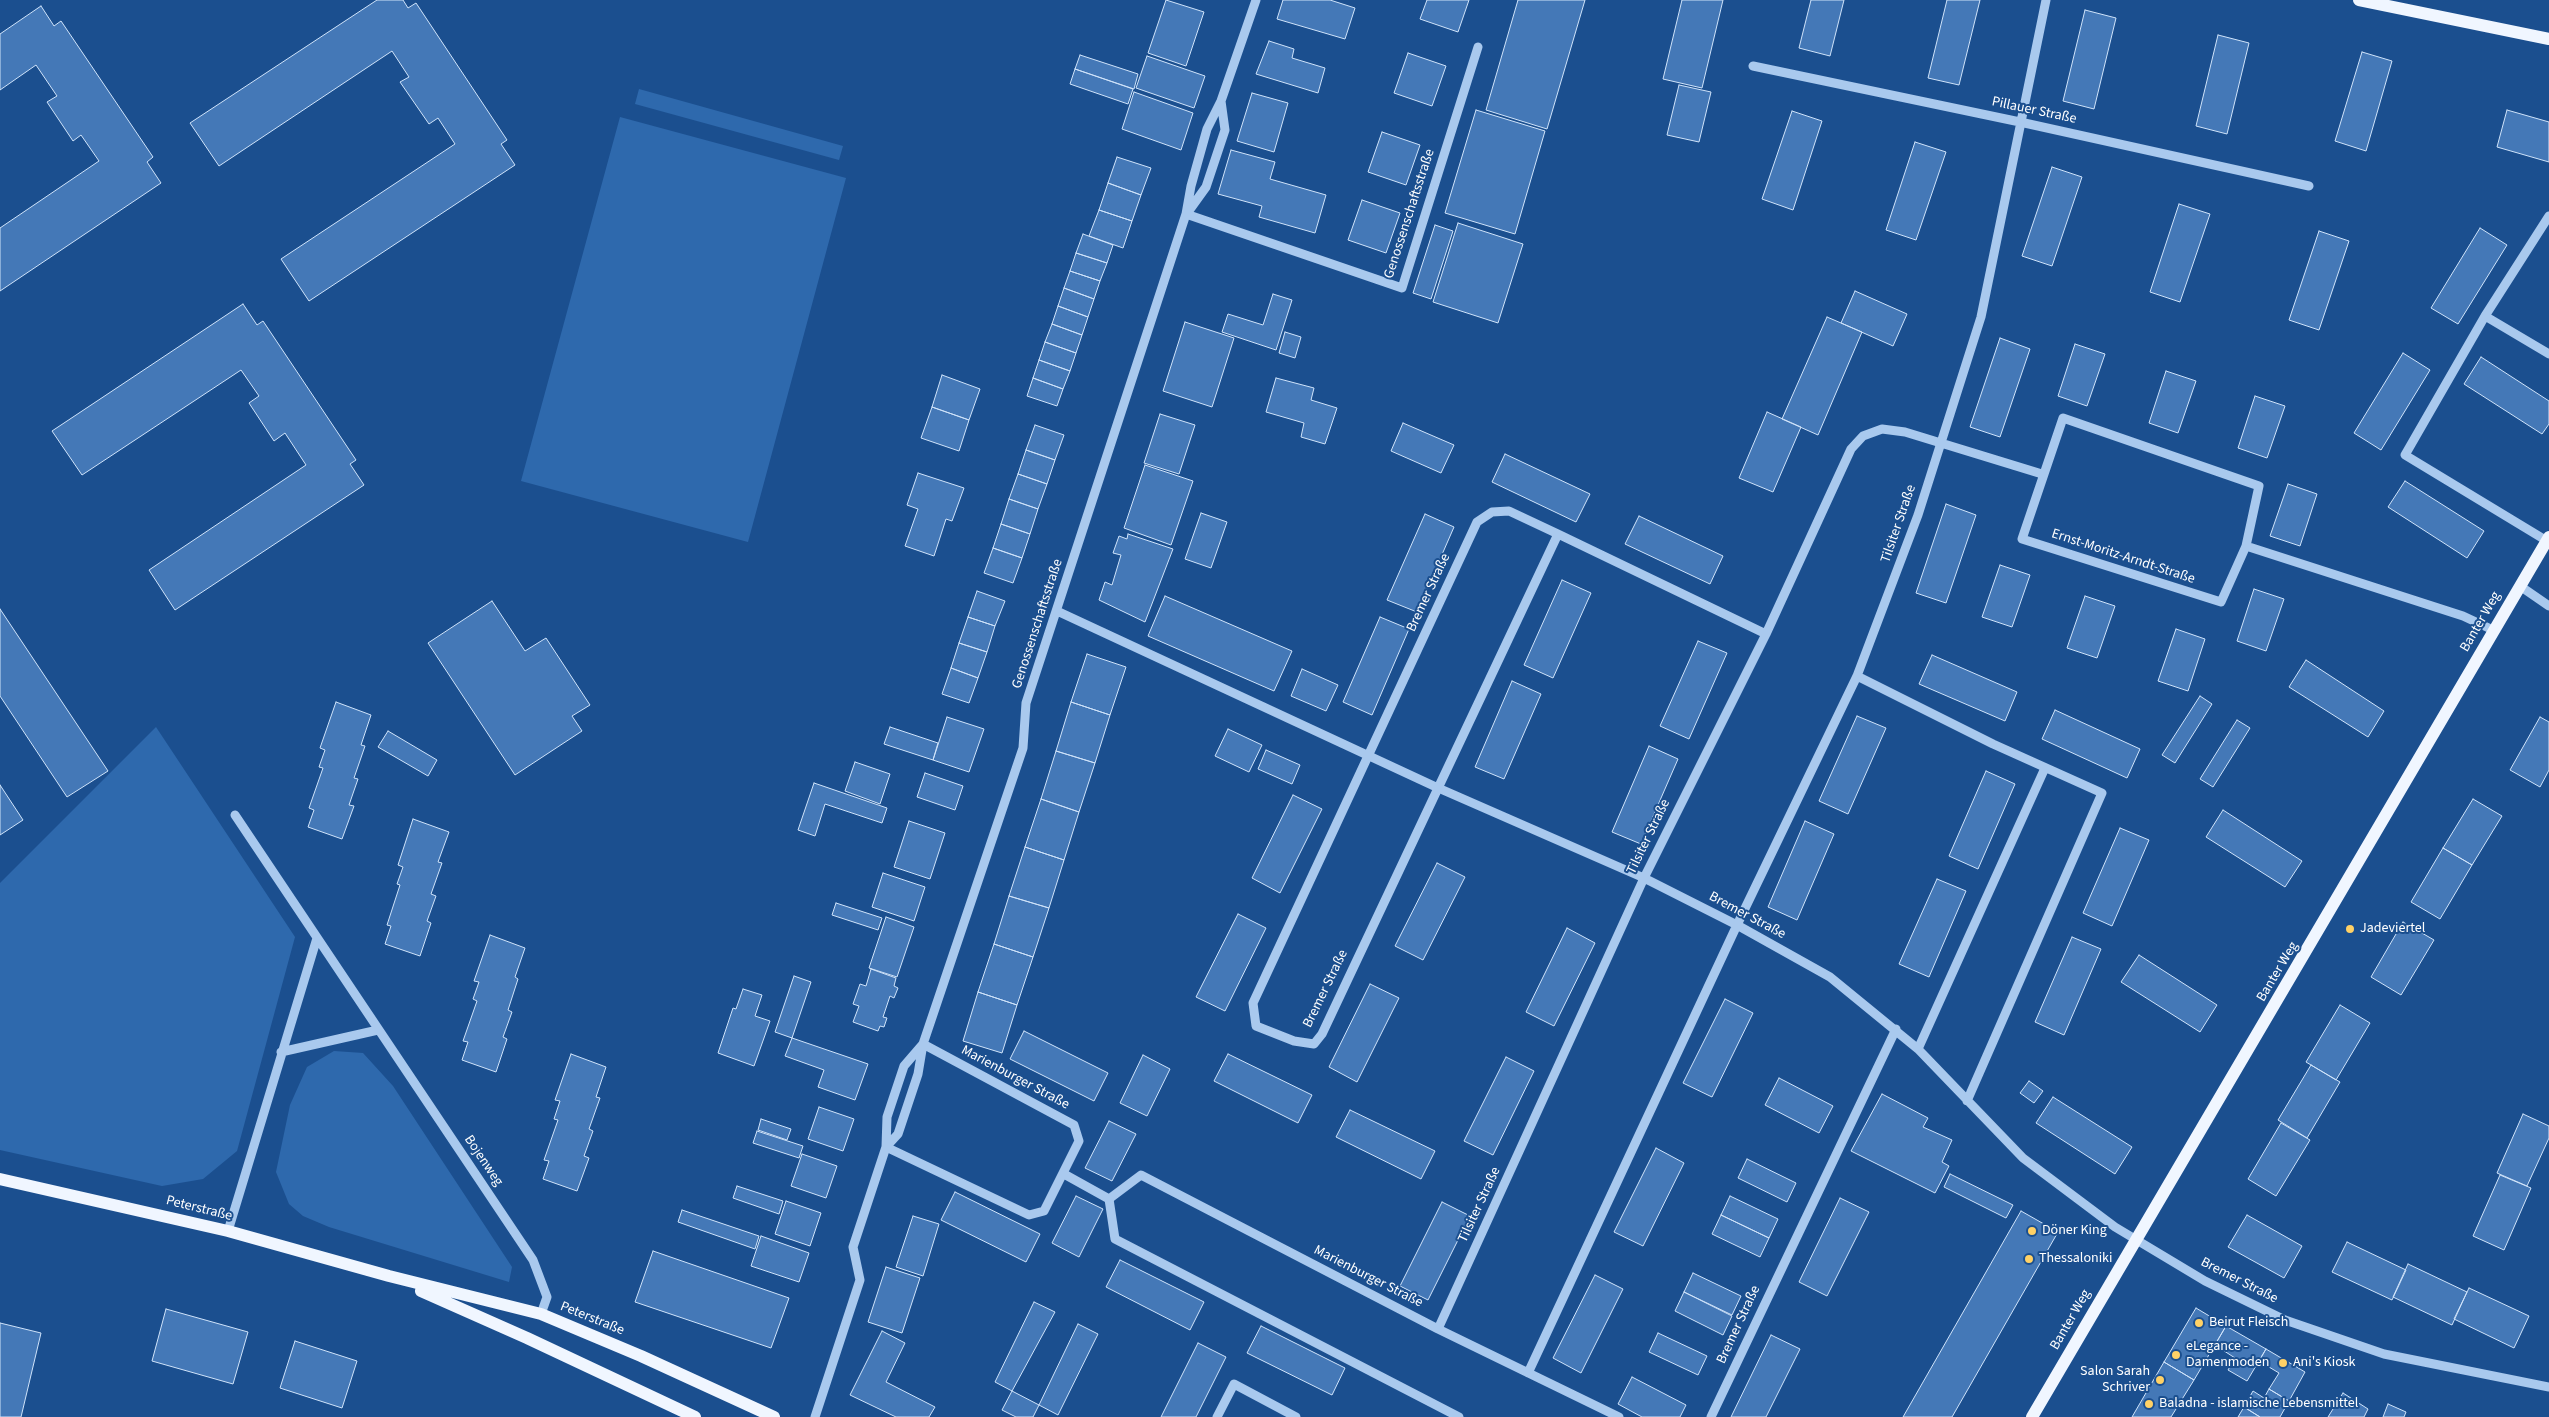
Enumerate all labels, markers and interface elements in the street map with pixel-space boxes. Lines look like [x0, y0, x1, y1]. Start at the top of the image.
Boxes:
street label: Pillauer Straße [1990, 94, 2078, 128]
street label: Genossenschaftsstraße [1381, 147, 1439, 281]
street label: Tilsiter Straße [1878, 483, 1920, 565]
street label: Ernst-Moritz-Arndt-Straße [2049, 526, 2197, 588]
street label: Bremer Straße [1404, 551, 1454, 635]
street label: Genossenschaftsstraße [1009, 557, 1067, 691]
street label: Banter Weg [2457, 589, 2505, 655]
street label: Tilsiter Straße [1624, 797, 1674, 877]
street label: Bremer Straße [1706, 889, 1788, 943]
place label: Jadeviertel [2360, 921, 2425, 937]
marker: Jadeviertel [2344, 923, 2356, 935]
street label: Banter Weg [2254, 939, 2302, 1005]
street label: Bremer Straße [1300, 947, 1352, 1031]
street label: Marienburger Straße [958, 1042, 1072, 1114]
street label: Bojenweg [460, 1132, 506, 1190]
street label: Tilsiter Straße [1455, 1165, 1505, 1245]
street label: Peterstraße [164, 1193, 234, 1225]
place label: Döner King [2042, 1223, 2107, 1239]
marker: Döner King [2026, 1225, 2038, 1237]
street label: Marienburger Straße [1311, 1242, 1425, 1312]
place label: Thessaloniki [2039, 1251, 2112, 1267]
marker: Thessaloniki [2023, 1253, 2035, 1265]
street label: Bremer Straße [2198, 1254, 2280, 1308]
street label: Bremer Straße [1714, 1283, 1764, 1367]
street label: Banter Weg [2047, 1287, 2095, 1353]
street label: Peterstraße [558, 1299, 626, 1339]
place label: Beirut Fleisch [2209, 1315, 2288, 1331]
marker: Beirut Fleisch [2193, 1317, 2205, 1329]
place label: eLegance - Damenmoden [2186, 1339, 2269, 1371]
marker: eLegance - Damenmoden [2170, 1349, 2182, 1361]
place label: Ani's Kiosk [2293, 1355, 2355, 1371]
marker: Ani's Kiosk [2277, 1357, 2289, 1369]
place label: Salon Sarah Schriver [2080, 1364, 2150, 1396]
marker: Salon Sarah Schriver [2154, 1374, 2166, 1386]
place label: Baladna - islamische Lebensmittel [2159, 1396, 2358, 1412]
marker: Baladna - islamische Lebensmittel [2143, 1398, 2155, 1410]

